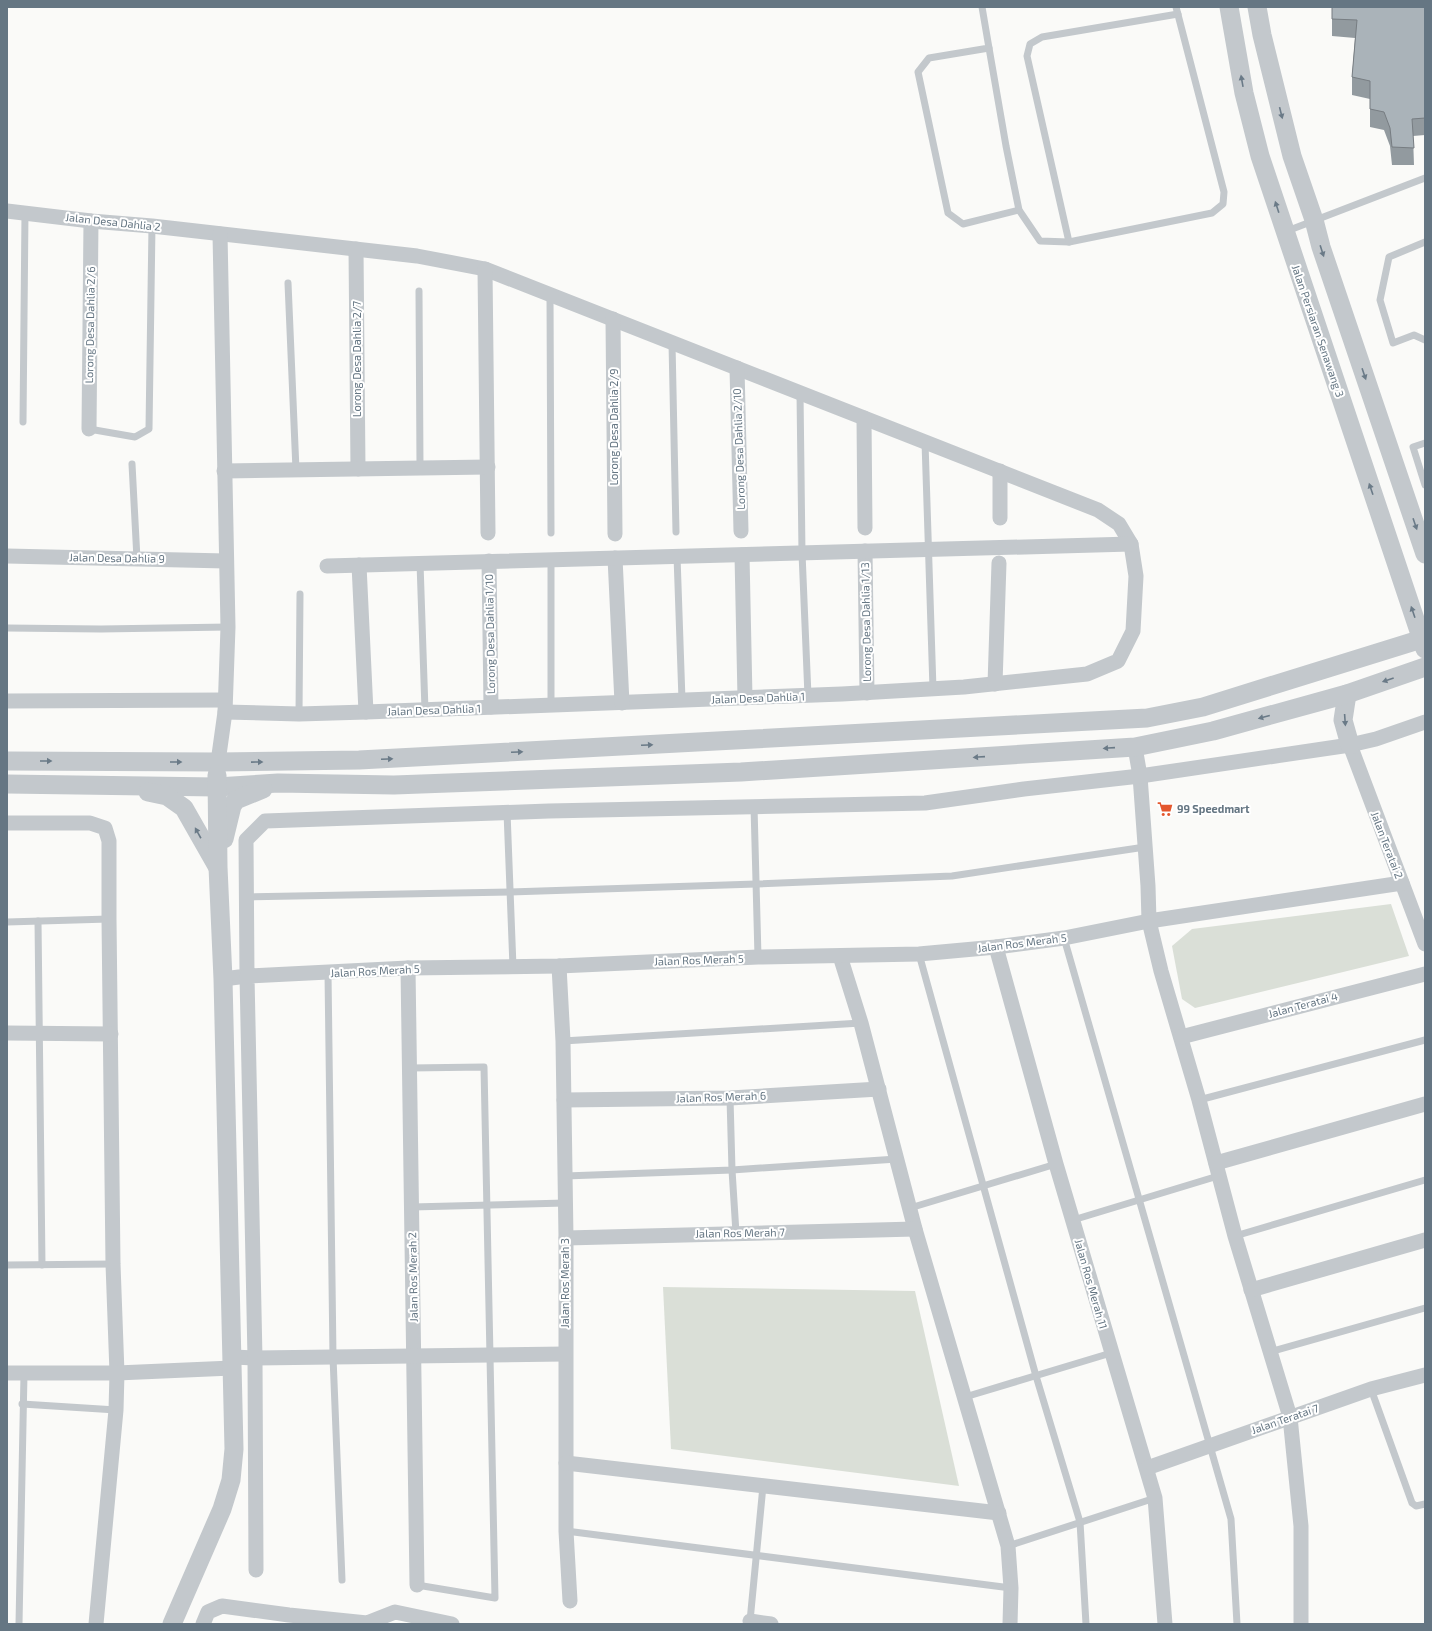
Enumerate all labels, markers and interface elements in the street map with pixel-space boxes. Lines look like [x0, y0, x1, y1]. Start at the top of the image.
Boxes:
one-way arrow [1239, 75, 1245, 87]
one-way arrow [1279, 107, 1285, 119]
one-way arrow [1273, 200, 1279, 212]
street label: Jalan Desa Dahlia 2 [65, 210, 161, 233]
one-way arrow [1319, 246, 1325, 258]
street label: Jalan Persiaran Senawang 3 [1290, 263, 1347, 399]
street label: Lorong Desa Dahlia 2/6 [82, 266, 97, 384]
street label: Lorong Desa Dahlia 2/7 [350, 300, 363, 417]
street label: Lorong Desa Dahlia 2/9 [607, 368, 620, 486]
one-way arrow [1361, 369, 1367, 381]
street label: Lorong Desa Dahlia 2/10 [730, 388, 747, 510]
one-way arrow [1368, 483, 1374, 495]
one-way arrow [1412, 518, 1418, 530]
street label: Jalan Desa Dahlia 9 [69, 550, 165, 565]
street label: Lorong Desa Dahlia 1/13 [858, 562, 873, 682]
street label: Lorong Desa Dahlia 1/10 [482, 574, 497, 694]
one-way arrow [1409, 606, 1415, 618]
one-way arrow [1382, 677, 1394, 683]
street label: Jalan Desa Dahlia 1 [711, 689, 805, 706]
street label: Jalan Desa Dahlia 1 [387, 701, 481, 718]
one-way arrow [1257, 714, 1269, 720]
one-way arrow [1341, 714, 1348, 726]
one-way arrow [641, 741, 653, 748]
one-way arrow [1103, 745, 1115, 752]
one-way arrow [511, 748, 523, 755]
one-way arrow [973, 753, 985, 760]
one-way arrow [381, 755, 393, 762]
one-way arrow [40, 758, 53, 764]
one-way arrow [251, 758, 263, 765]
one-way arrow [170, 759, 183, 765]
supermarket icon: 99 Speedmart [1156, 800, 1174, 818]
place label: 99 Speedmart [1177, 802, 1250, 815]
street label: Jalan Teratai 2 [1369, 809, 1406, 880]
one-way arrow [195, 827, 201, 839]
street label: Jalan Ros Merah 5 [977, 931, 1067, 954]
street label: Jalan Ros Merah 5 [654, 951, 744, 968]
street label: Jalan Ros Merah 5 [330, 962, 420, 979]
street label: Jalan Teratai 4 [1267, 989, 1339, 1020]
street label: Jalan Ros Merah 6 [676, 1088, 766, 1105]
street label: Jalan Ros Merah 7 [695, 1225, 785, 1240]
street label: Jalan Ros Merah 2 [405, 1232, 420, 1322]
street label: Jalan Ros Merah 3 [558, 1238, 571, 1328]
street label: Jalan Ros Merah 11 [1072, 1238, 1110, 1330]
street label: Jalan Teratai 7 [1250, 1401, 1320, 1436]

